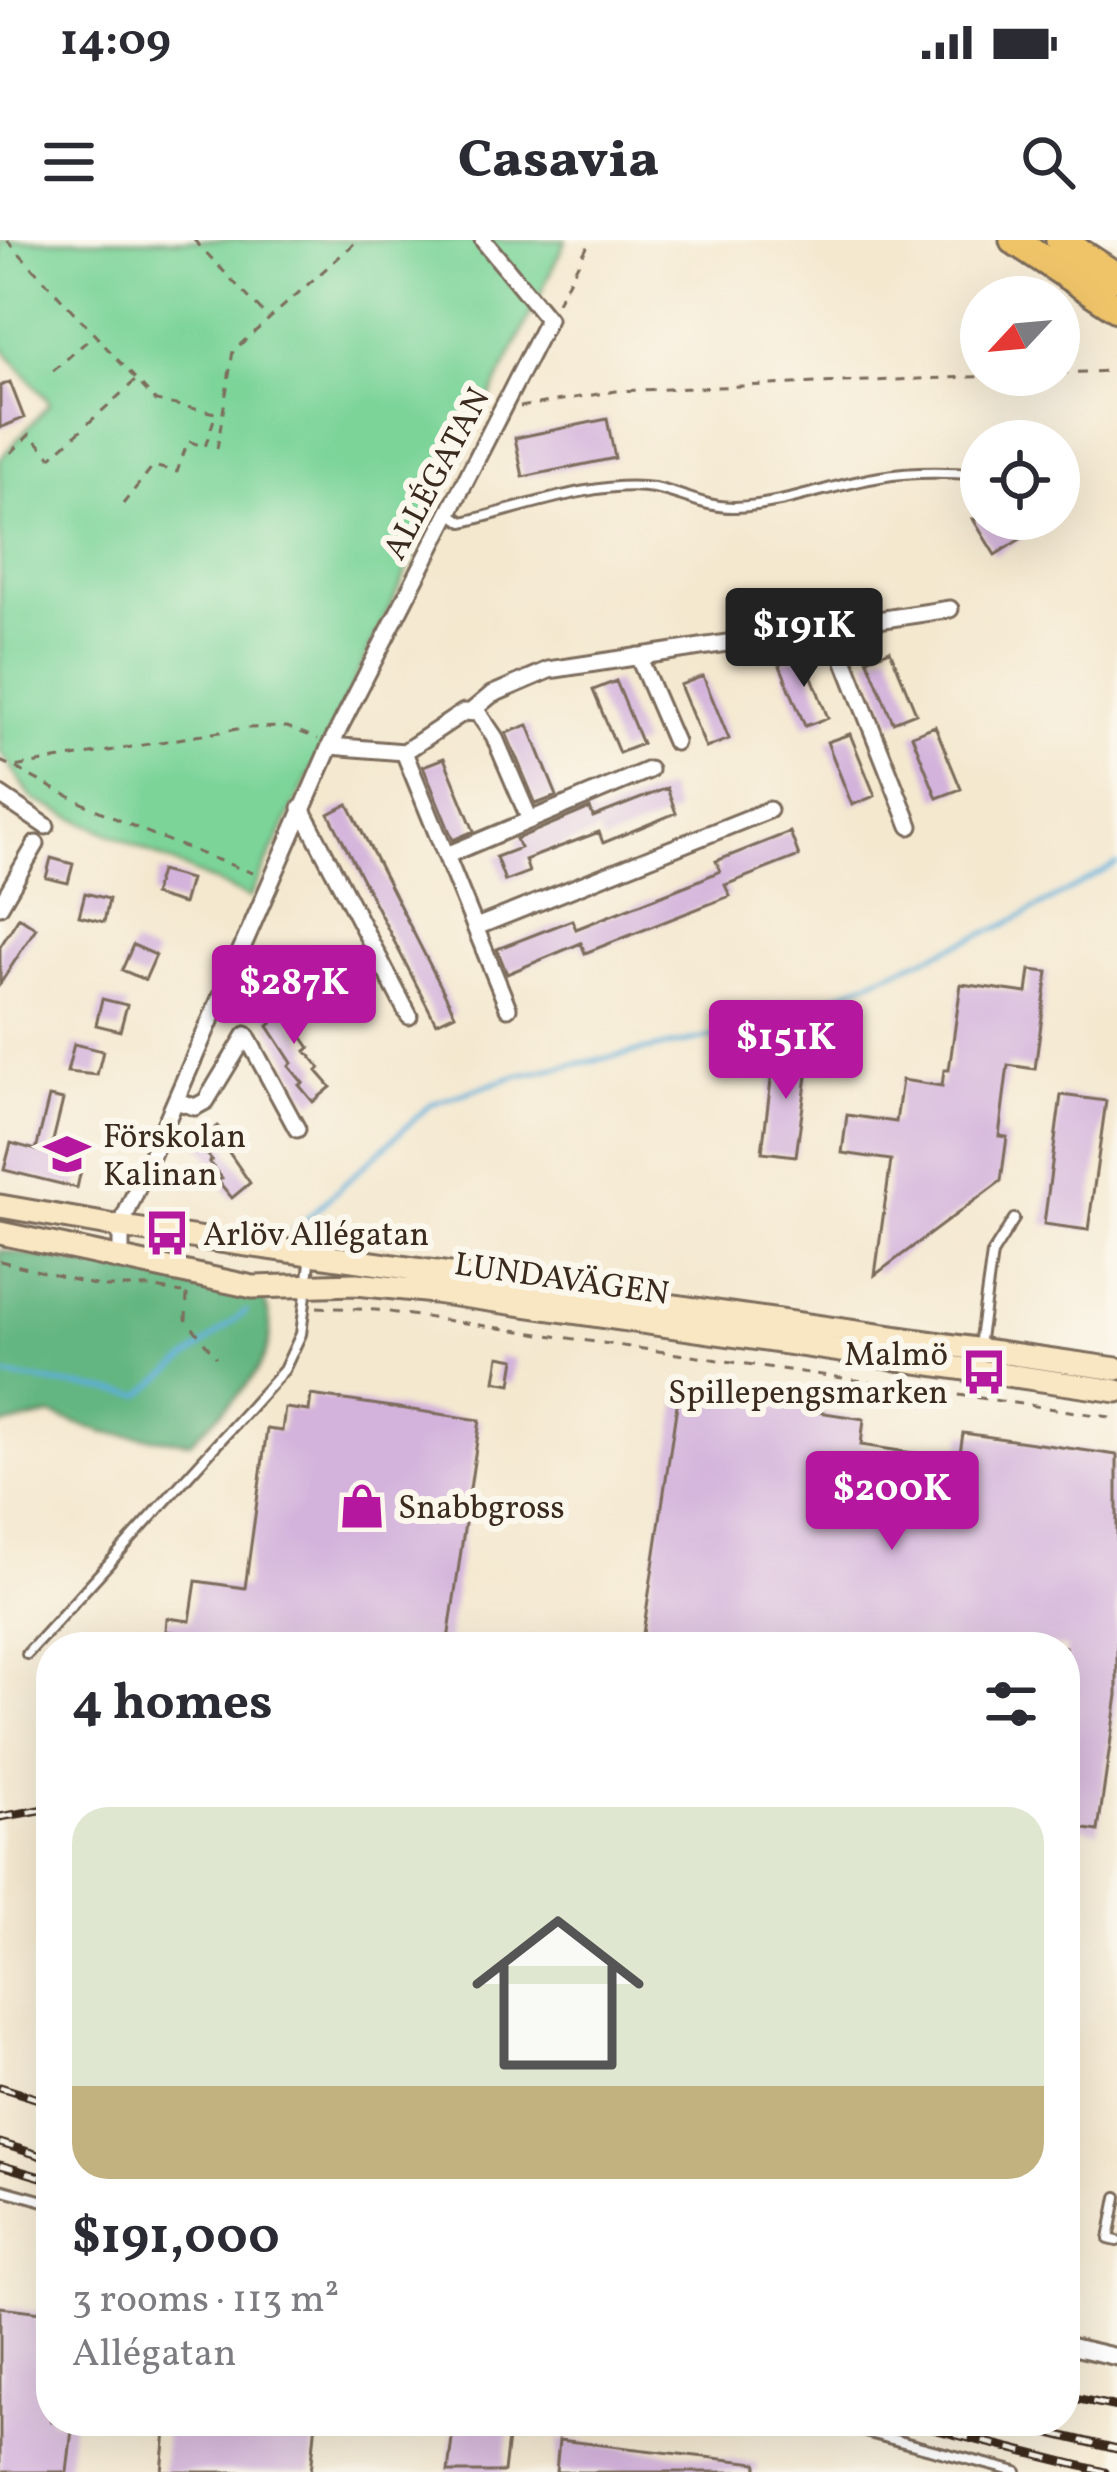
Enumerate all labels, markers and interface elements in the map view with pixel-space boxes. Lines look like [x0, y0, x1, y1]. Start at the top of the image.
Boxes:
text: 14:09 [60, 11, 171, 74]
text: Casavia [458, 125, 659, 200]
icon: menu [36, 129, 102, 195]
icon: search [1015, 129, 1081, 195]
north arrow [960, 276, 1080, 396]
map controls [960, 276, 1080, 540]
street label: ALLÉGATAN [374, 381, 503, 569]
button: locate [960, 420, 1080, 540]
pin: $191K [720, 588, 888, 690]
text: $191K [753, 600, 855, 654]
pin: $287K [210, 945, 378, 1047]
text: $287K [239, 957, 349, 1011]
pin: $151K [702, 1000, 870, 1102]
text: $151K [736, 1012, 836, 1066]
place label: Förskolan Kalinan [103, 1116, 246, 1200]
school or university icon: Förskolan Kalinan [42, 1129, 92, 1179]
bus stop icon: Arlöv Allégatan [142, 1208, 192, 1258]
place label: Arlöv Allégatan [203, 1214, 429, 1260]
street label: LUNDAVÄGEN [451, 1243, 672, 1319]
place label: Malmö Spillepengsmarken [668, 1334, 948, 1418]
bus stop icon: Malmö Spillepengsmarken [959, 1347, 1009, 1397]
pin: $200K [808, 1451, 976, 1553]
text: $200K [833, 1463, 951, 1517]
shop icon: Snabbgross [337, 1481, 387, 1531]
place label: Snabbgross [398, 1487, 565, 1533]
text: 4 homes [72, 1669, 273, 1740]
icon: filters [978, 1671, 1044, 1737]
icon: home [450, 1885, 666, 2101]
text: $191,000 [72, 2203, 280, 2274]
text: 3 rooms · 113 m² [72, 2274, 339, 2328]
text: Allégatan [72, 2328, 236, 2382]

